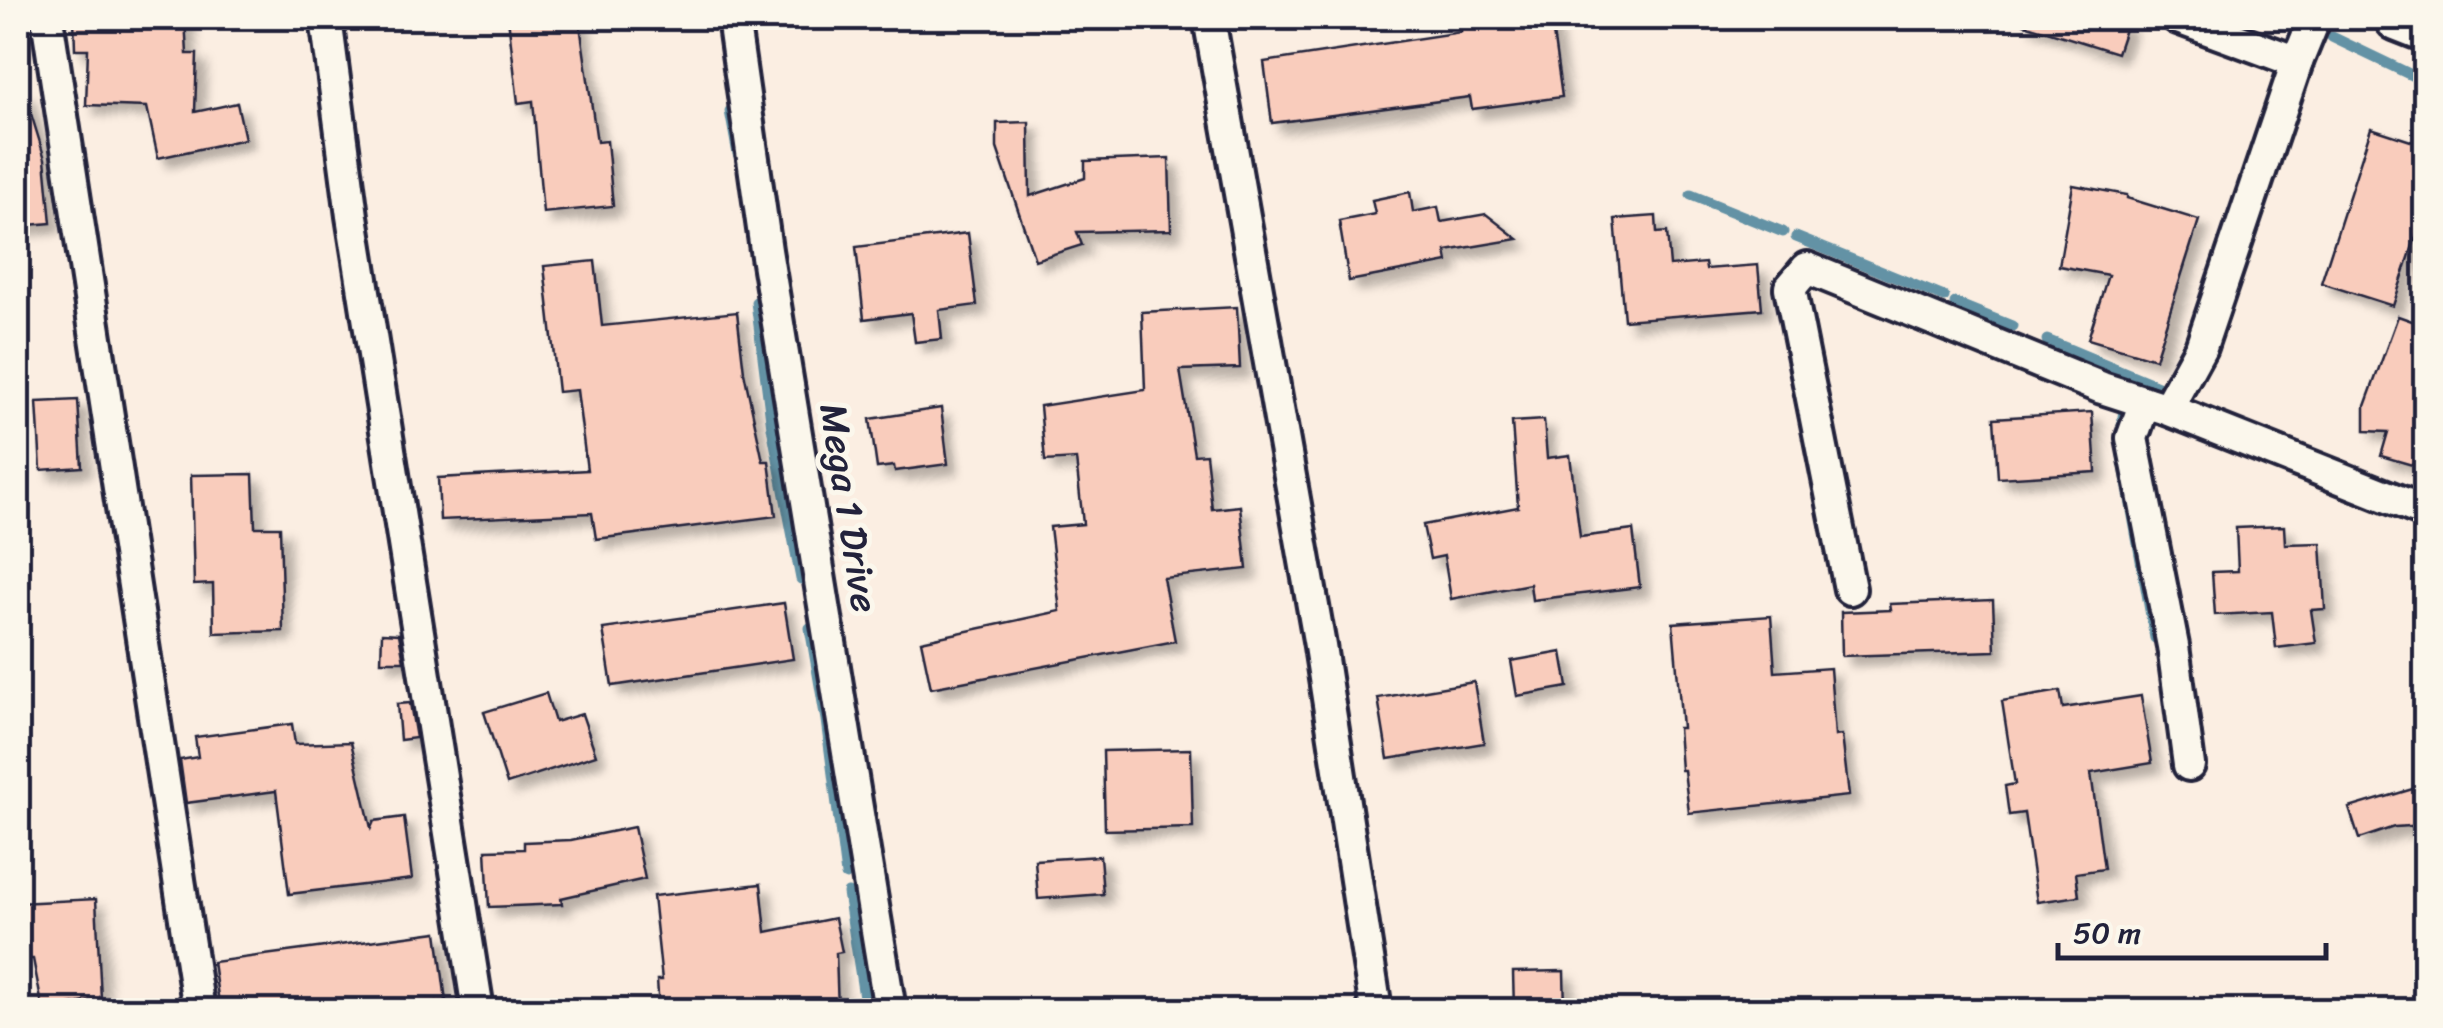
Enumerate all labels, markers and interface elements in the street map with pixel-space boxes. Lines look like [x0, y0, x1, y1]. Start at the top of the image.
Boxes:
street label: Mega 1 Drive [799, 399, 899, 617]
scale bar [2058, 898, 2326, 960]
text: 50 m [2073, 906, 2141, 960]

